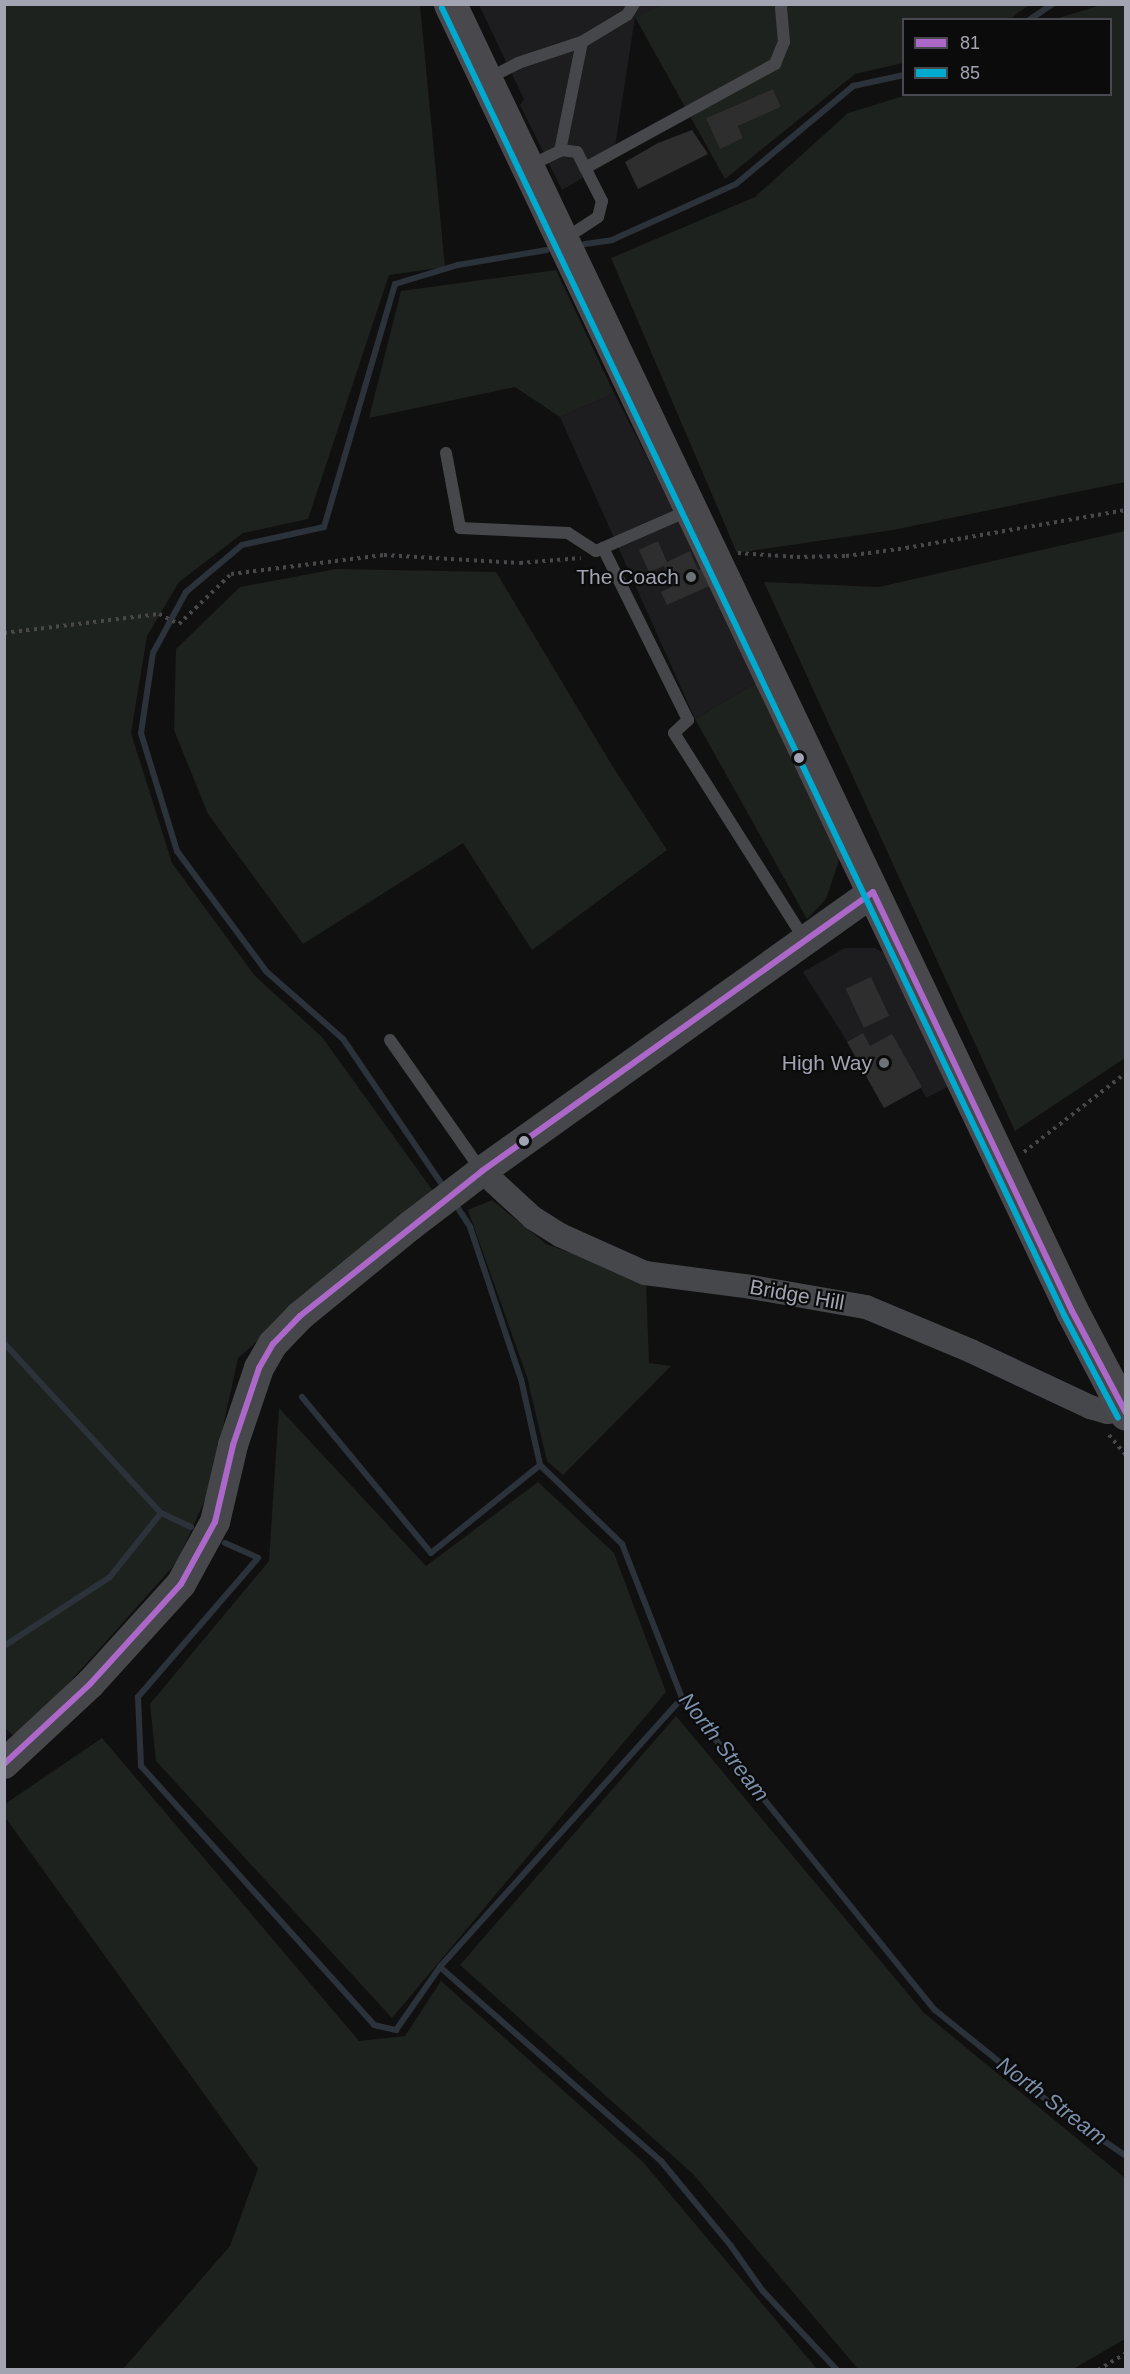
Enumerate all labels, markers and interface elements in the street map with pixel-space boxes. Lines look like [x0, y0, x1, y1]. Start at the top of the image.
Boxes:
legend [902, 18, 1112, 96]
text: 81 [960, 33, 980, 53]
text: 85 [960, 63, 980, 83]
place label: The Coach [576, 564, 679, 590]
marker: The Coach [684, 570, 698, 584]
unlabelled marker [793, 752, 805, 764]
place label: High Way [782, 1050, 872, 1076]
marker: High Way [877, 1056, 891, 1070]
unlabelled marker [518, 1135, 530, 1147]
street label: Bridge Hill [748, 1274, 846, 1316]
water label: North Stream [673, 1687, 775, 1807]
water label: North Stream [992, 2051, 1112, 2151]

